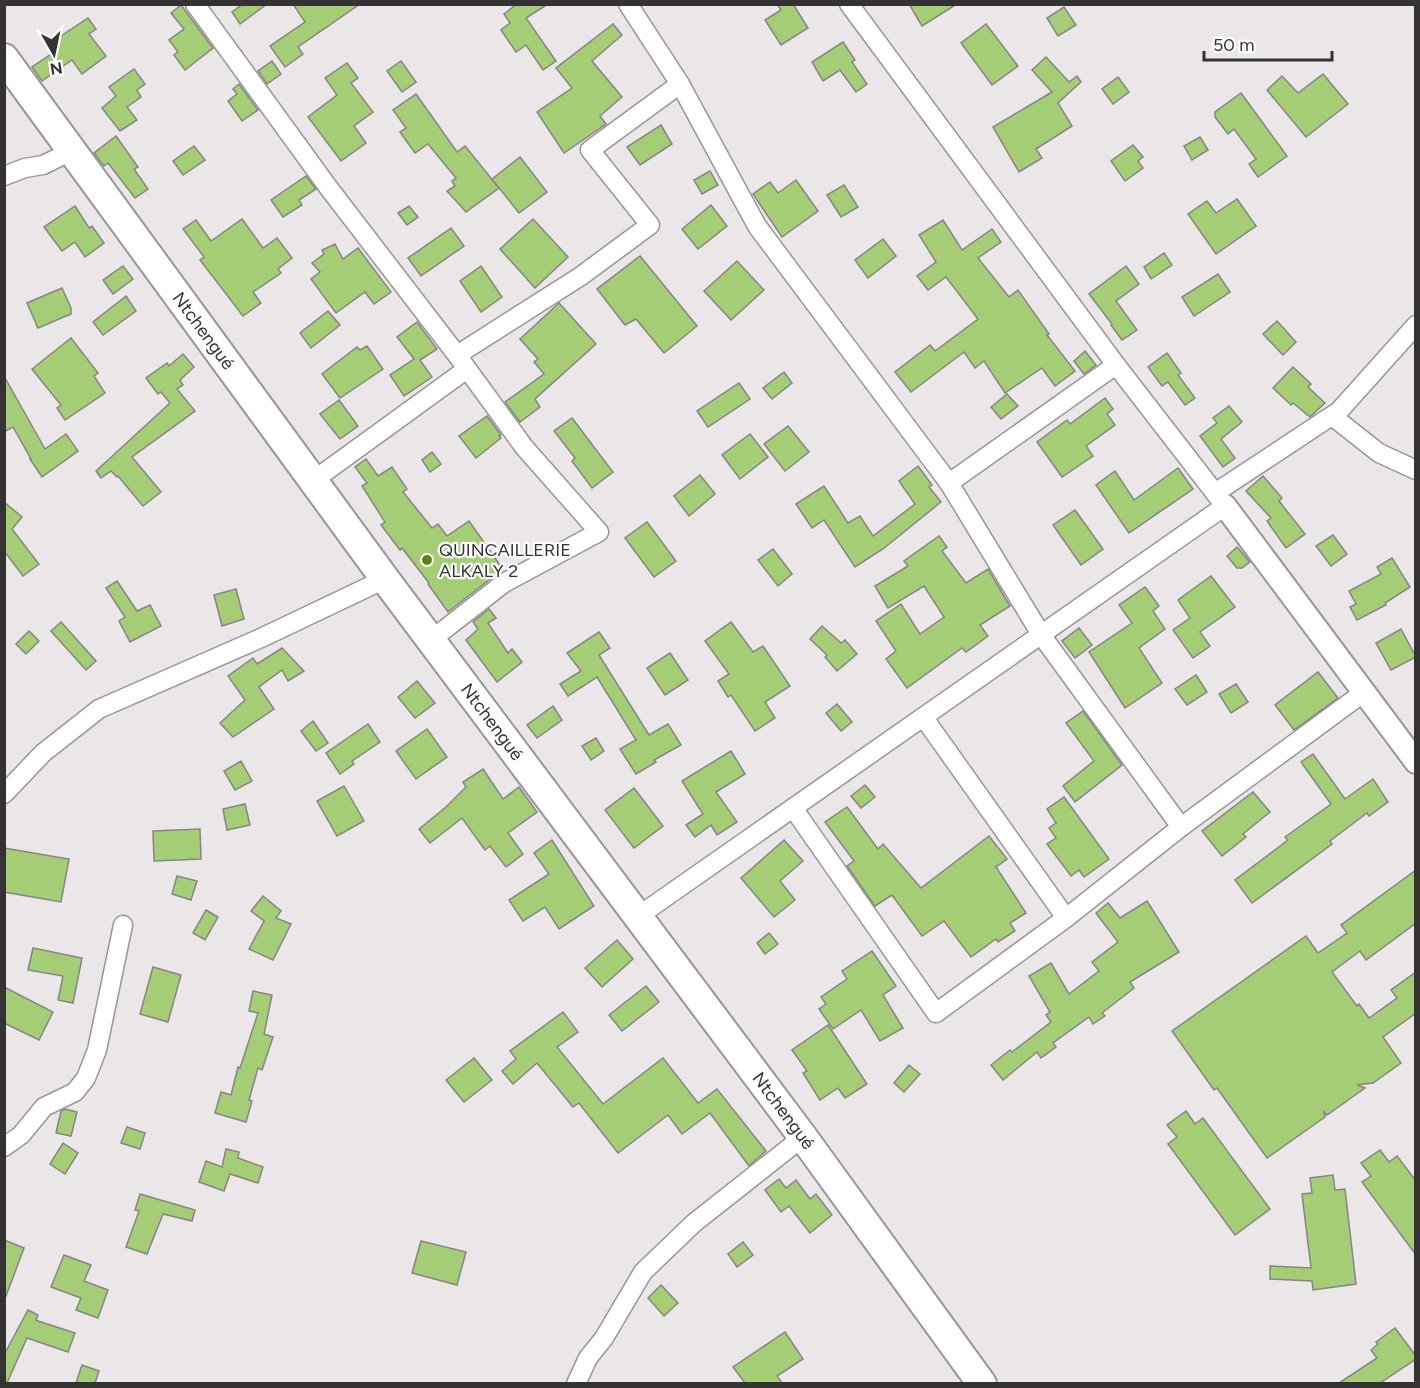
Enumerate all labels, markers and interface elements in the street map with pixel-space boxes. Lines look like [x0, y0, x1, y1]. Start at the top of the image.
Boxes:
north arrow [24, 24, 84, 84]
scale bar [1204, 24, 1332, 62]
text: 50 m [1213, 34, 1255, 56]
text: N [49, 58, 64, 79]
street label: Ntchengué [168, 288, 239, 374]
place label: QUINCAILLERIE ALKALY 2 [439, 539, 571, 582]
marker: QUINCAILLERIE ALKALY 2 [420, 553, 434, 567]
street label: Ntchengué [456, 679, 528, 765]
street label: Ntchengué [747, 1068, 819, 1154]

